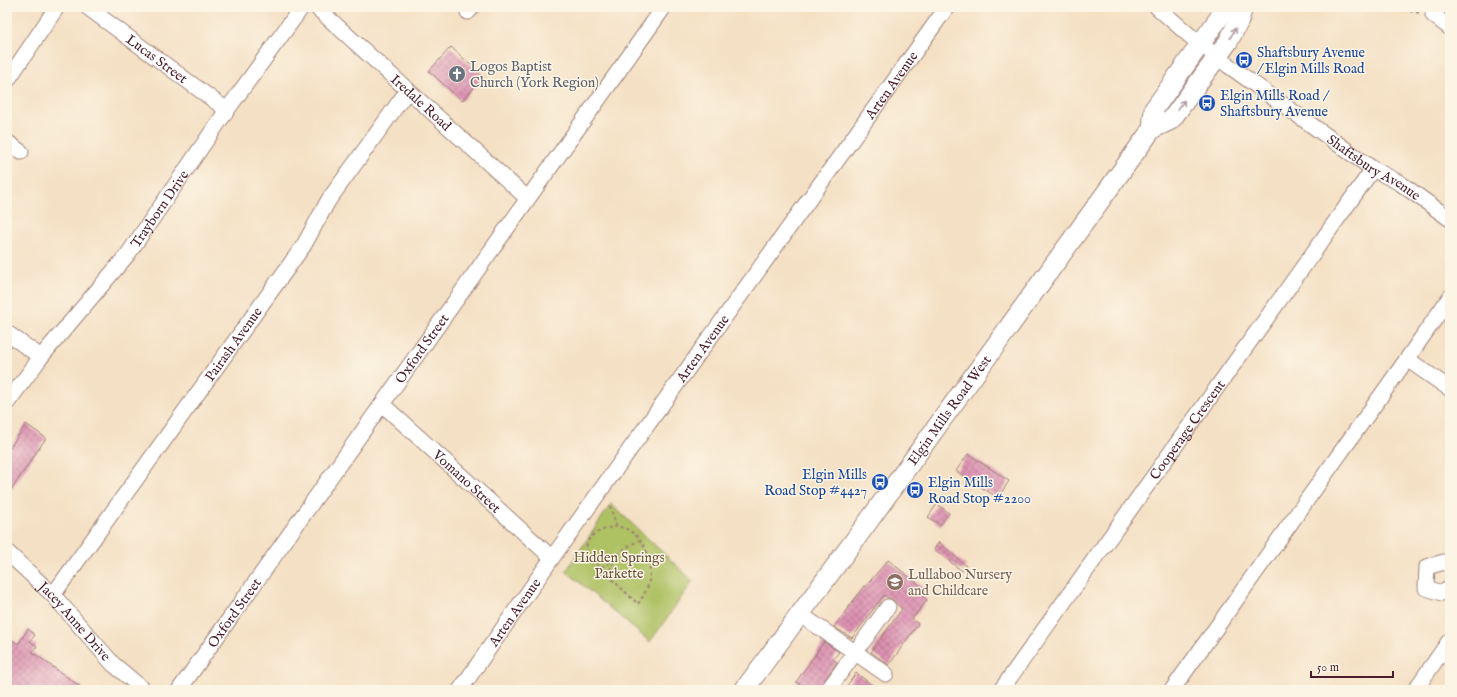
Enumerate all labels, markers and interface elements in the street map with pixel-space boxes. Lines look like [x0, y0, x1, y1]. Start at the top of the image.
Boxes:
one-way arrow [1229, 27, 1237, 39]
street label: Lucas Street [122, 31, 191, 88]
place label: Shaftsbury Avenue / Elgin Mills Road [1257, 44, 1366, 78]
street label: Arten Avenue [861, 48, 923, 124]
bus stop icon: Shaftsbury Avenue / Elgin Mills Road [1234, 50, 1254, 70]
place label: Logos Baptist Church (York Region) [470, 58, 599, 92]
church icon: Logos Baptist Church (York Region) [447, 64, 467, 84]
street label: Iredale Road [386, 71, 455, 136]
place label: Elgin Mills Road / Shaftsbury Avenue [1220, 87, 1330, 121]
bus stop icon: Elgin Mills Road / Shaftsbury Avenue [1197, 93, 1217, 113]
one-way arrow [1177, 100, 1185, 111]
street label: Shaftsbury Avenue [1323, 131, 1424, 205]
street label: Trayborn Drive [127, 166, 193, 252]
street label: Pairash Avenue [201, 303, 267, 385]
street label: Oxford Street [391, 310, 453, 387]
street label: Arten Avenue [672, 311, 734, 387]
street label: Elgin Mills Road West [904, 352, 996, 469]
street label: Cooperage Crescent [1146, 377, 1230, 484]
street label: Vomano Street [428, 446, 505, 518]
place label: Elgin Mills Road Stop #4427 [764, 466, 867, 500]
bus stop icon: Elgin Mills Road Stop #4427 [870, 472, 890, 492]
place label: Elgin Mills Road Stop #2200 [928, 474, 1031, 508]
bus stop icon: Elgin Mills Road Stop #2200 [905, 480, 925, 500]
park label: Hidden Springs Parkette [573, 549, 665, 583]
place label: Lullaboo Nursery and Childcare [908, 566, 1012, 600]
school or university icon: Lullaboo Nursery and Childcare [885, 572, 905, 592]
street label: Oxford Street [204, 575, 266, 652]
street label: Arten Avenue [485, 575, 545, 651]
street label: Jacey Anne Drive [33, 577, 115, 666]
scale bar [1311, 653, 1393, 679]
text: 50 m [1317, 660, 1339, 675]

